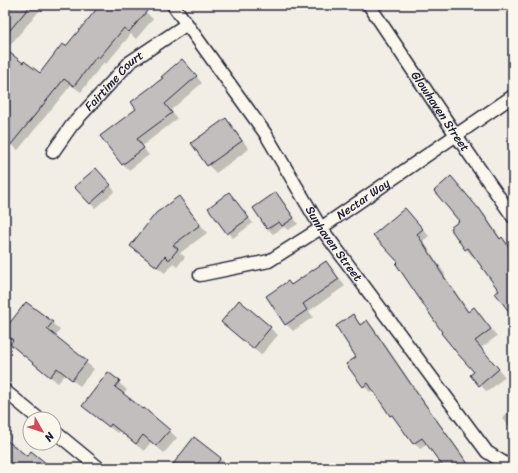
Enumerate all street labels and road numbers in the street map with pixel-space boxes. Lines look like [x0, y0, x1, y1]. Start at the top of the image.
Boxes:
street label: Fairtime Court [79, 45, 148, 116]
street label: Glowhaven Street [405, 66, 476, 156]
street label: Nectar Way [332, 172, 395, 226]
street label: Sunhaven Street [299, 201, 368, 286]

